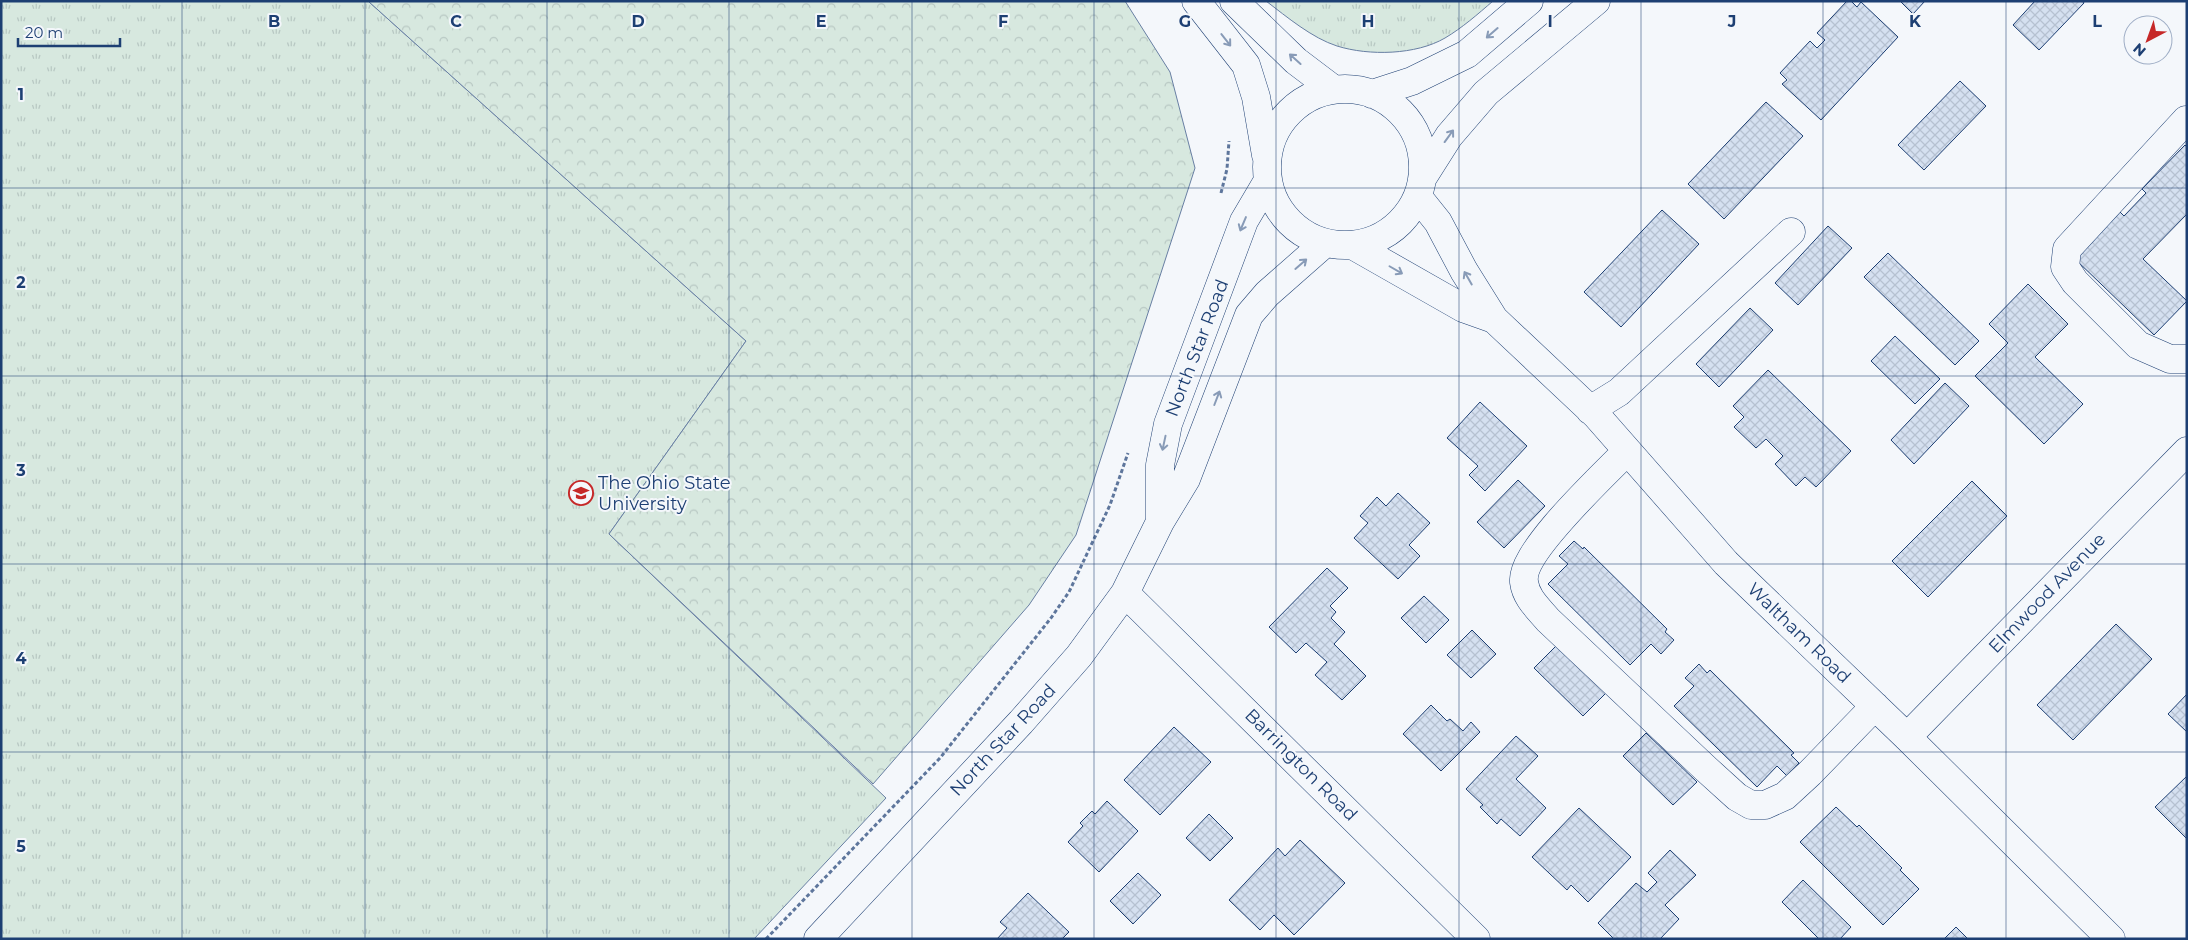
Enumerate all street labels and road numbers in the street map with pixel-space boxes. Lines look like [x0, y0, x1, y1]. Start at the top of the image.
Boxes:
street label: North Star Road [1161, 276, 1233, 420]
street label: Elmwood Avenue [1984, 528, 2110, 658]
street label: Waltham Road [1743, 578, 1855, 688]
street label: North Star Road [945, 679, 1061, 801]
street label: Barrington Road [1240, 704, 1362, 826]

